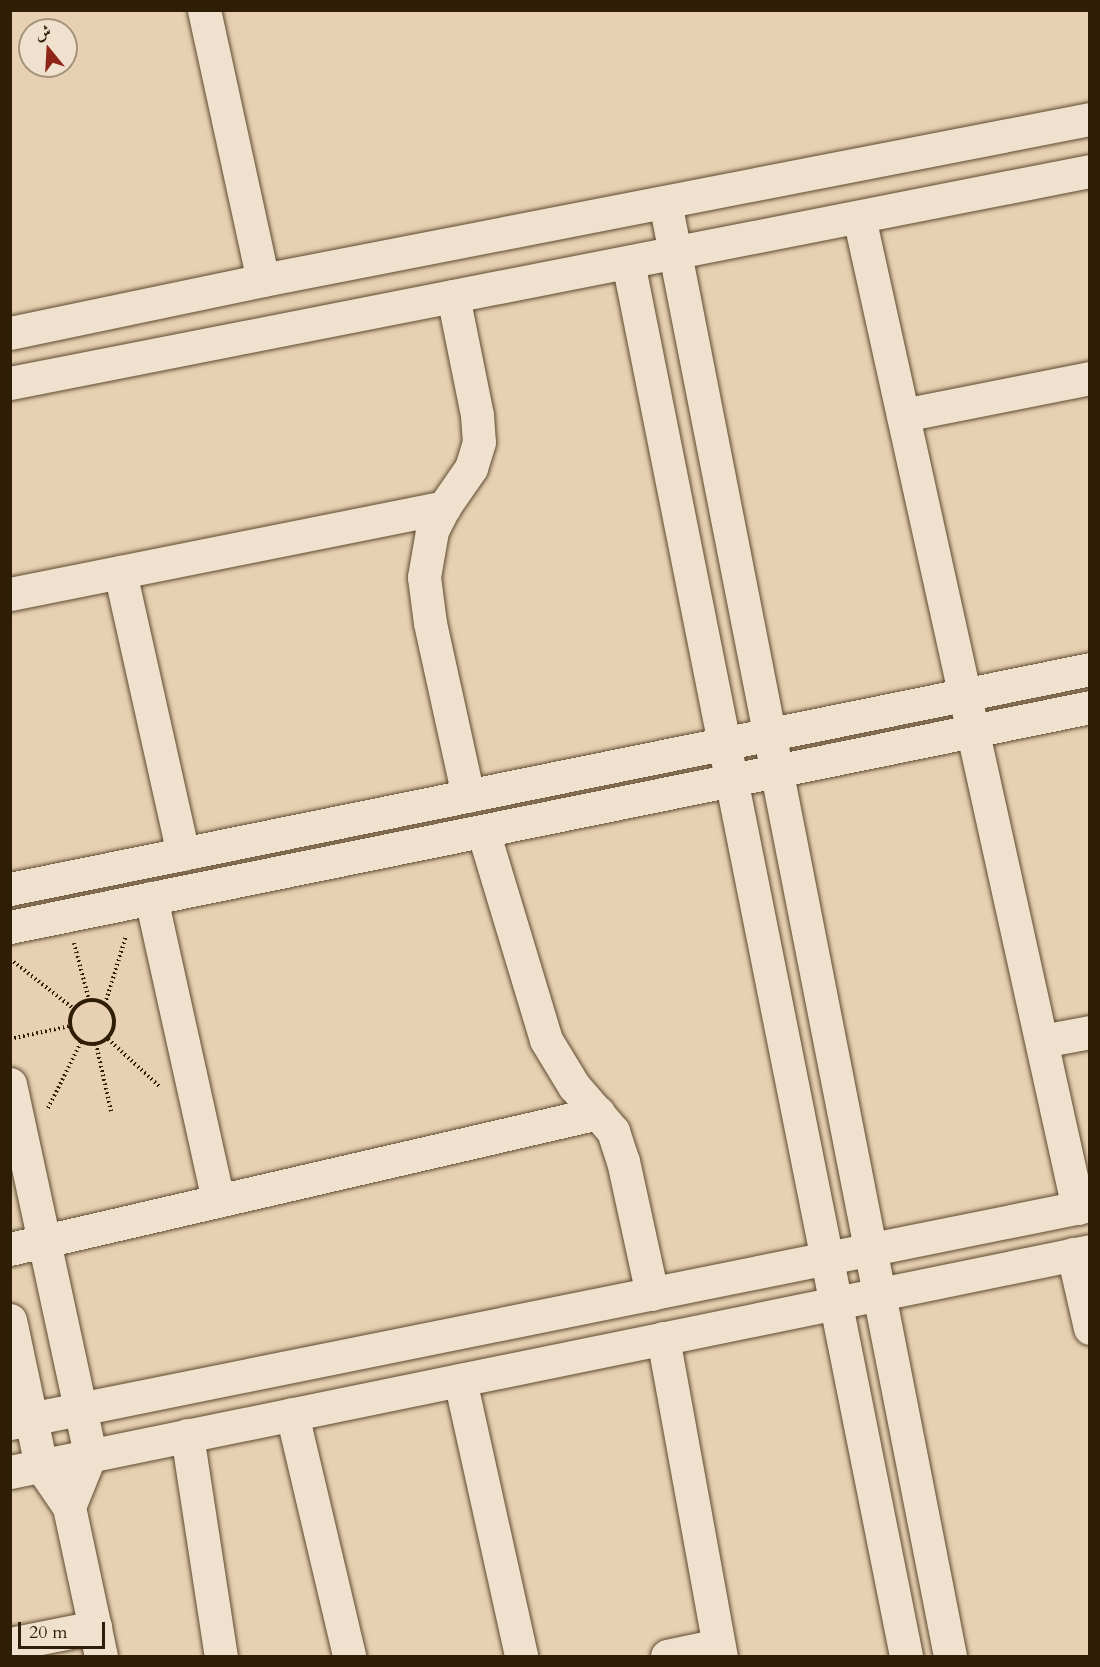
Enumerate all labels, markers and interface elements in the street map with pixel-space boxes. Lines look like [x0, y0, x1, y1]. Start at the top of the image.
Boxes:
north arrow [18, 18, 78, 78]
text: ش [32, 20, 54, 46]
scale bar [21, 1610, 108, 1648]
text: 20 m [29, 1620, 68, 1645]

